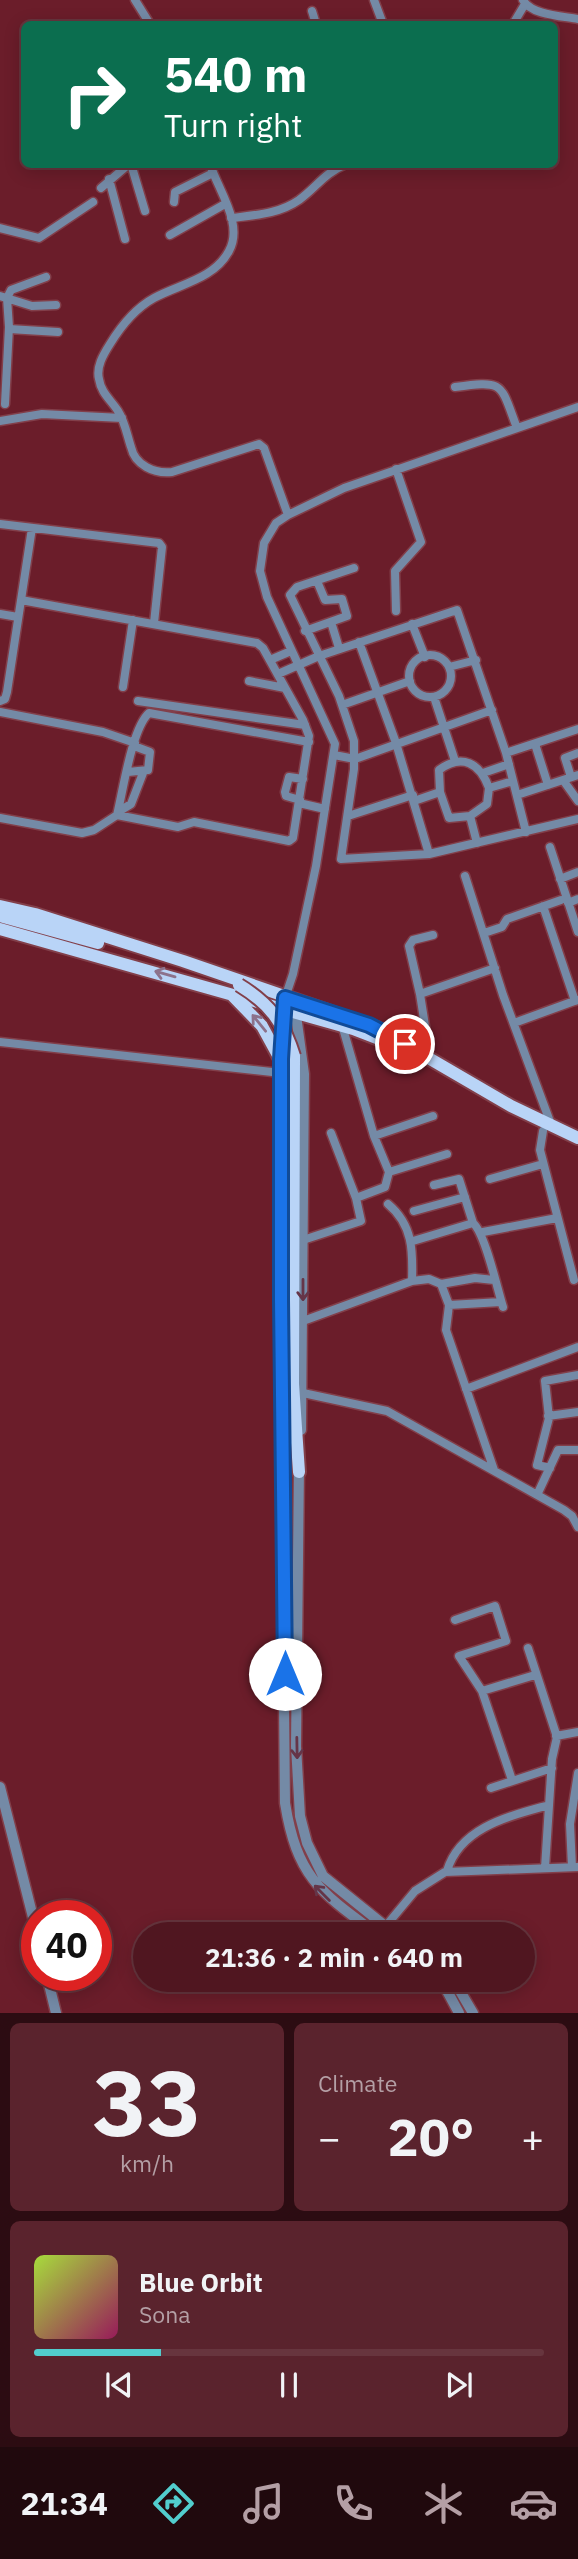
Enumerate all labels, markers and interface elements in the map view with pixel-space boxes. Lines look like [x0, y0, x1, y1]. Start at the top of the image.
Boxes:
text: 540 m [164, 42, 308, 105]
icon: right [49, 49, 140, 140]
text: Turn right [164, 104, 302, 146]
one-way arrow [154, 967, 176, 980]
pin [375, 1014, 435, 1074]
one-way arrow [251, 1015, 267, 1033]
icon: arrive [386, 1025, 424, 1063]
one-way arrow [296, 1278, 310, 1301]
position arrow [248, 1637, 322, 1711]
one-way arrow [290, 1736, 303, 1759]
one-way arrow [314, 1884, 331, 1901]
speed limit sign: 40 [21, 1900, 112, 1991]
text: 21:36 · 2 min · 640 m [205, 1940, 463, 1974]
text: 33 [92, 2043, 202, 2161]
text: Climate [318, 2068, 397, 2098]
text: 20° [388, 2103, 474, 2170]
text: − [318, 2113, 341, 2162]
text: + [521, 2113, 544, 2162]
text: km/h [120, 2148, 174, 2178]
text: Blue Orbit [139, 2265, 263, 2299]
text: Sona [139, 2299, 191, 2329]
icon: previous [100, 2366, 138, 2404]
icon: pause [270, 2366, 308, 2404]
icon: next [440, 2366, 478, 2404]
icon: directions [149, 2479, 198, 2528]
icon: music [239, 2479, 288, 2528]
icon: phone [329, 2479, 378, 2528]
icon: climate [419, 2479, 468, 2528]
icon: car [509, 2479, 558, 2528]
text: 21:34 [20, 2482, 108, 2524]

